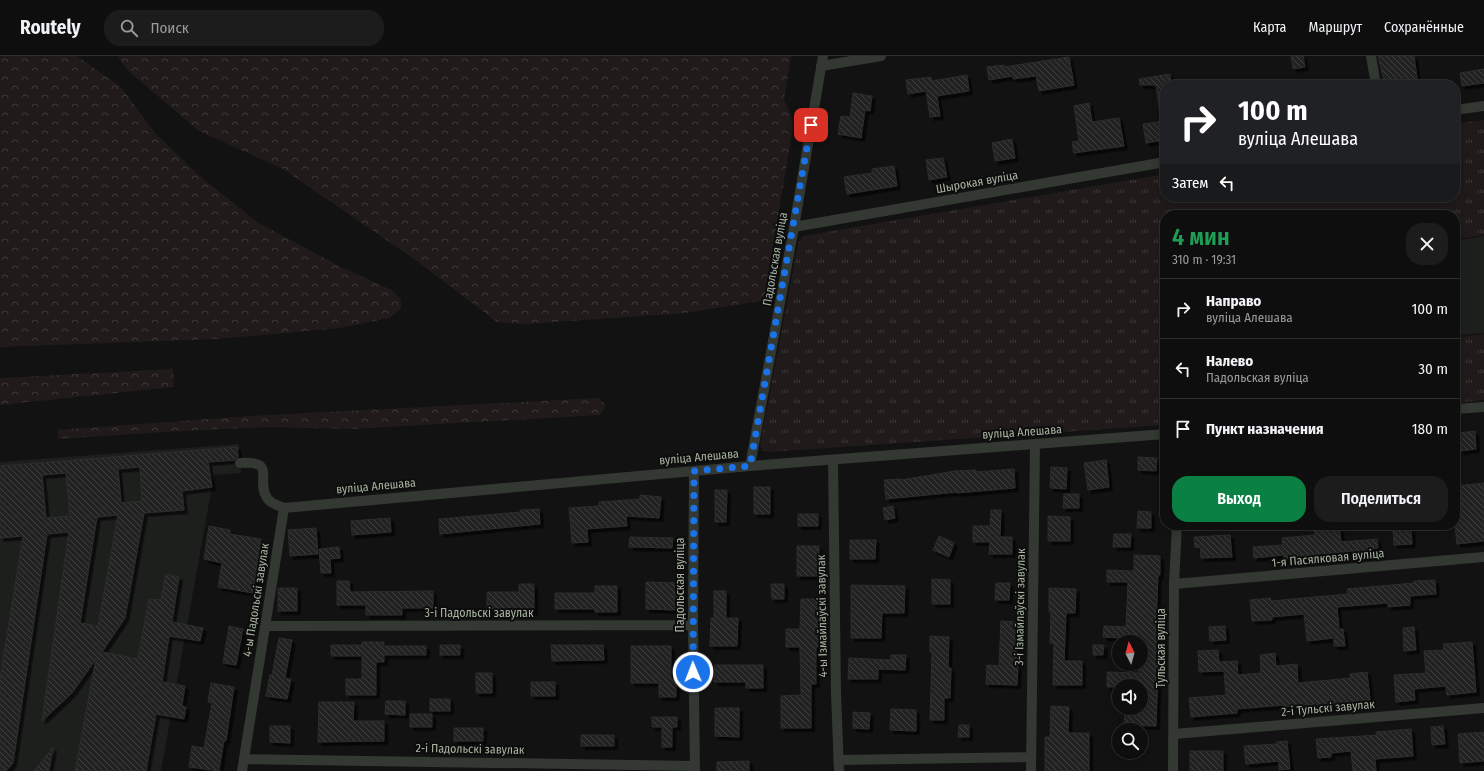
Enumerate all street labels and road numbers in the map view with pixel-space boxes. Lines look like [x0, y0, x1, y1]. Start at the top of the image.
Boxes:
street label: Шырокая вуліца [935, 168, 1019, 196]
street label: Падольская вуліца [760, 211, 790, 307]
street label: вуліца Алешава [982, 422, 1063, 442]
street label: вуліца Алешава [659, 447, 740, 467]
street label: вуліца Алешава [336, 476, 417, 496]
street label: Падольская вуліца [673, 537, 687, 632]
street label: 4-ы Падольскі завулак [240, 542, 272, 658]
street label: 1-я Пасялковая вуліца [1271, 546, 1385, 570]
street label: 3-і Ізмайлаўскі завулак [1012, 548, 1028, 666]
street label: 4-ы Ізмайлаўскі завулак [814, 554, 830, 677]
street label: 3-і Падольскі завулак [424, 606, 534, 620]
street label: Тульская вуліца [1154, 608, 1168, 688]
street label: 2-і Тульскі завулак [1281, 697, 1376, 719]
street label: 2-і Падольскі завулак [415, 741, 525, 757]

